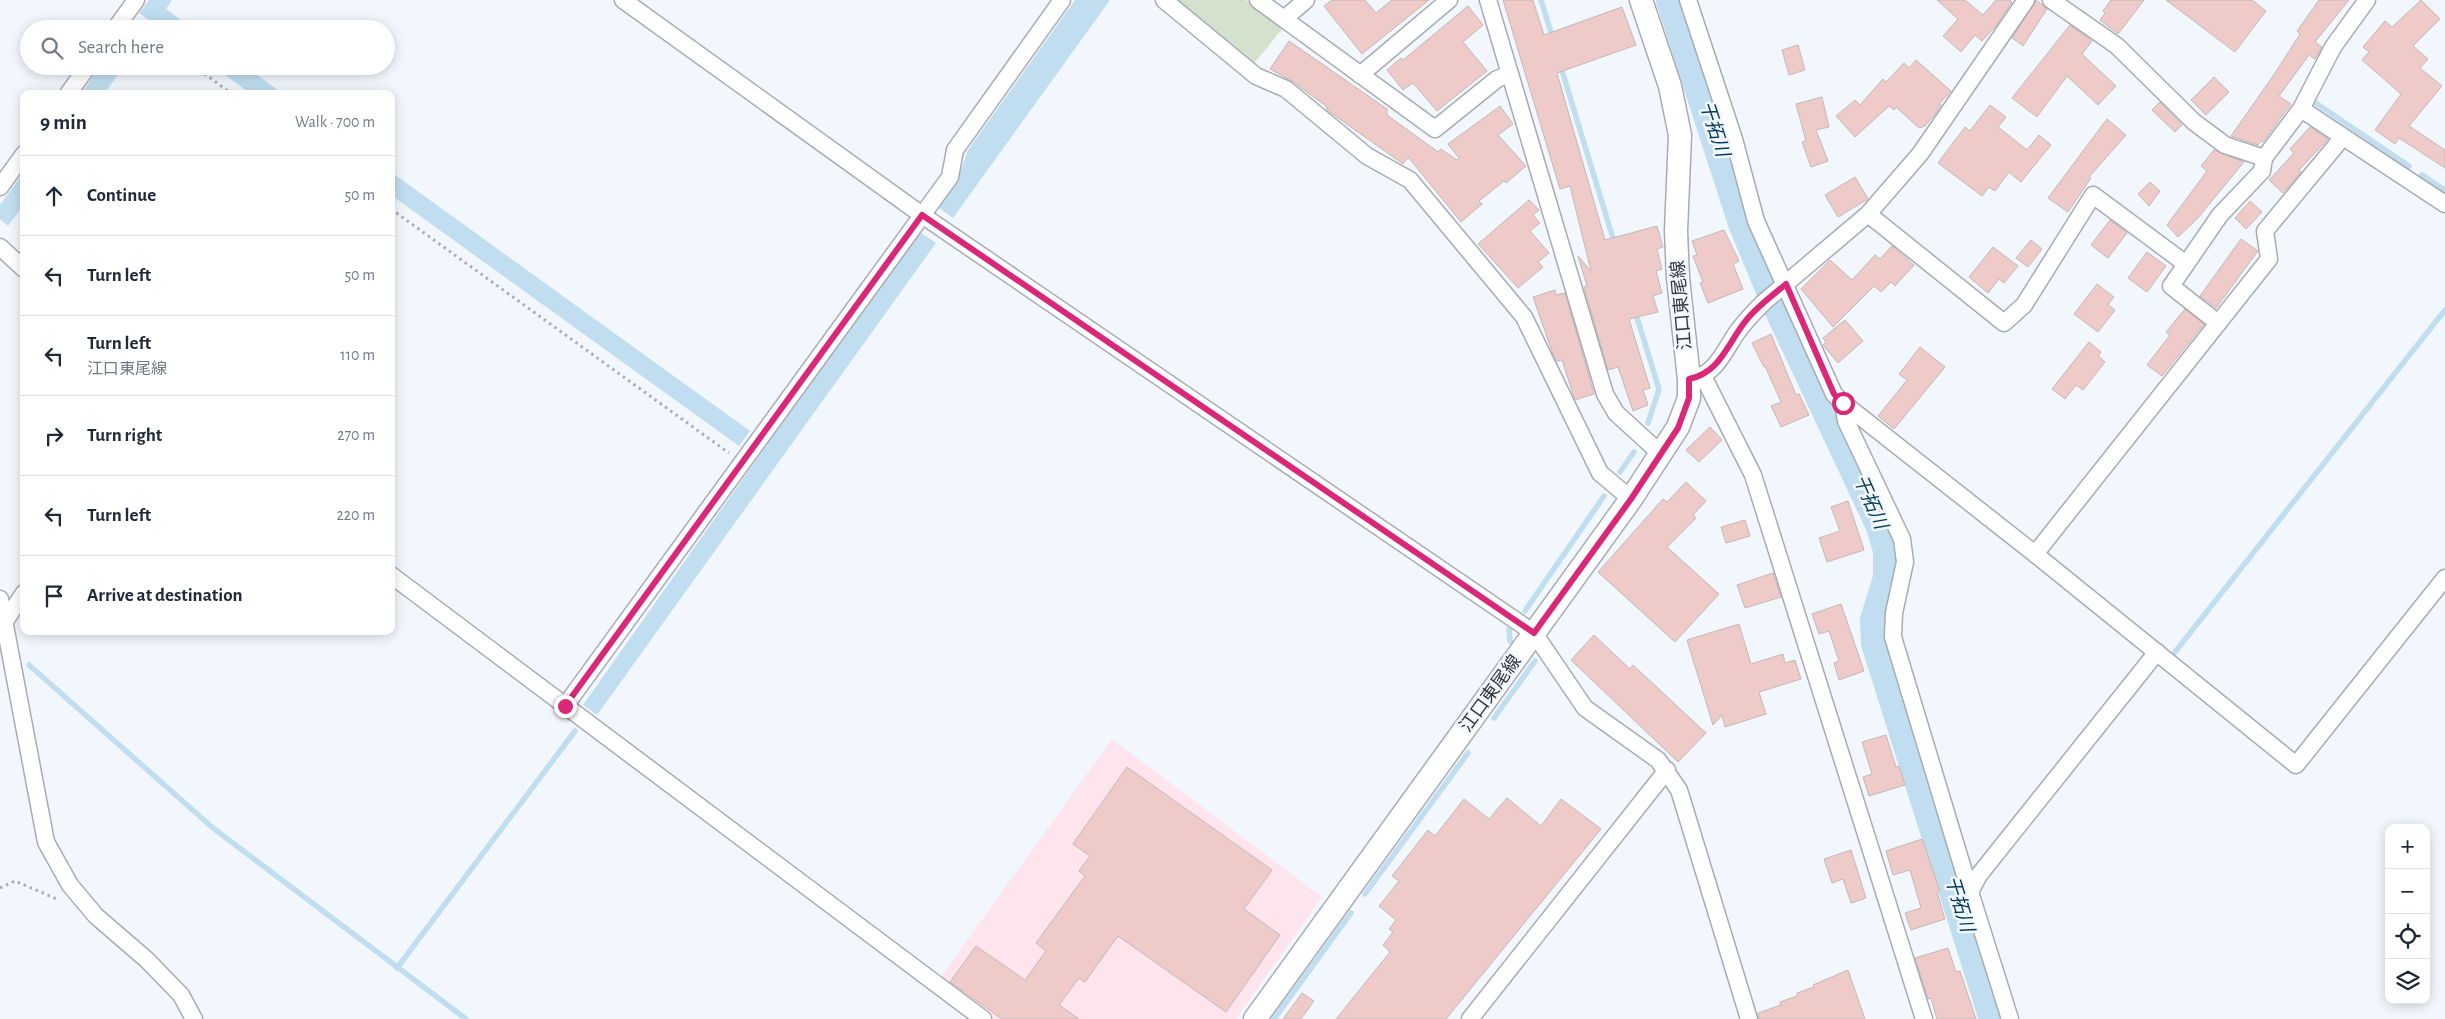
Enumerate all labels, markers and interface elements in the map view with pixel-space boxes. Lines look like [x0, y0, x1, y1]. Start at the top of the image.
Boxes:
search box [20, 20, 395, 75]
icon: search [38, 34, 66, 62]
text: Search here [78, 38, 164, 57]
water label: 干拓川 [1696, 99, 1733, 161]
text: 9 min [40, 112, 87, 133]
text: Walk · 700 m [295, 114, 375, 130]
icon: ahead [40, 182, 68, 210]
text: Continue [87, 186, 156, 205]
text: 50 m [344, 187, 375, 203]
street label: 江口東尾線 [1667, 259, 1695, 351]
icon: left [40, 262, 68, 290]
text: Turn left [87, 266, 151, 285]
text: 50 m [344, 267, 375, 283]
text: Turn left [87, 334, 151, 353]
icon: left [40, 342, 68, 370]
text: 110 m [340, 347, 375, 363]
text: 江口東尾線 [87, 361, 167, 377]
route start [1832, 392, 1855, 415]
icon: right [40, 422, 68, 450]
text: Turn right [87, 426, 162, 445]
text: 270 m [337, 427, 375, 443]
water label: 干拓川 [1850, 472, 1892, 534]
icon: left [40, 502, 68, 530]
text: Turn left [87, 506, 151, 525]
text: 220 m [337, 507, 375, 523]
icon: arrive [40, 582, 68, 610]
text: Arrive at destination [87, 586, 243, 605]
street label: 江口東尾線 [1456, 651, 1525, 736]
route end [554, 695, 577, 718]
map controls [2385, 824, 2430, 1004]
button: + [2385, 824, 2430, 869]
button: − [2385, 869, 2430, 914]
water label: 干拓川 [1942, 874, 1978, 936]
button: locate [2385, 914, 2430, 959]
button: layers [2385, 959, 2430, 1004]

